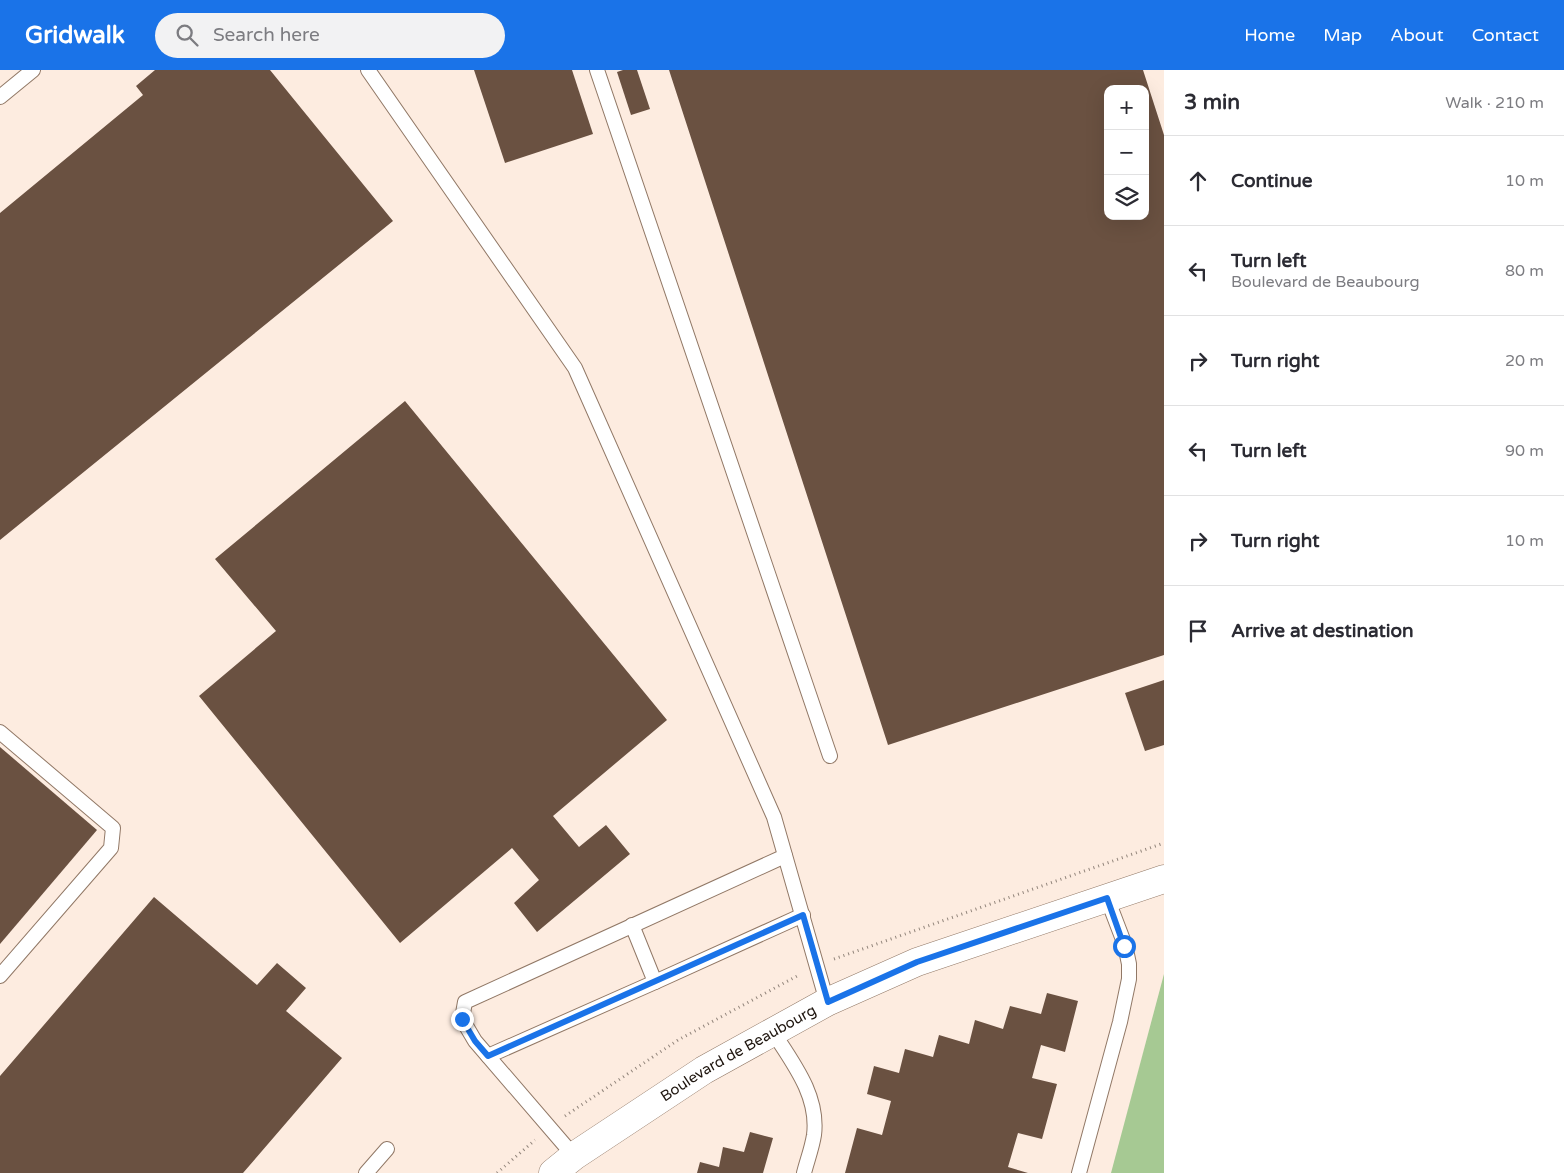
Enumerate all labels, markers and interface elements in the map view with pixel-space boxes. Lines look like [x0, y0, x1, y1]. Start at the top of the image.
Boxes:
search box [155, 13, 505, 58]
text: Gridwalk [25, 21, 125, 50]
icon: search [173, 21, 201, 49]
text: Search here [213, 24, 320, 46]
text: Home [1244, 24, 1295, 46]
text: Map [1323, 24, 1362, 46]
text: About [1390, 24, 1444, 46]
text: Contact [1472, 24, 1539, 46]
map controls [1104, 85, 1149, 220]
button: + [1104, 85, 1149, 130]
text: 3 min [1184, 90, 1240, 115]
text: Walk · 210 m [1445, 93, 1544, 113]
button: − [1104, 130, 1149, 175]
icon: ahead [1184, 167, 1212, 195]
text: Continue [1231, 170, 1313, 192]
text: 10 m [1505, 171, 1544, 191]
button: layers [1104, 175, 1149, 220]
text: Turn left [1231, 250, 1307, 272]
icon: left [1184, 257, 1212, 285]
text: 80 m [1505, 261, 1544, 281]
text: Boulevard de Beaubourg [1231, 272, 1420, 292]
icon: right [1184, 347, 1212, 375]
text: Turn right [1231, 350, 1319, 372]
text: 20 m [1505, 351, 1544, 371]
icon: left [1184, 437, 1212, 465]
text: Turn left [1231, 440, 1307, 462]
text: 90 m [1505, 441, 1544, 461]
icon: right [1184, 527, 1212, 555]
text: Turn right [1231, 530, 1319, 552]
text: 10 m [1505, 531, 1544, 551]
icon: arrive [1184, 617, 1212, 645]
text: Arrive at destination [1231, 620, 1414, 642]
route start [1113, 935, 1136, 958]
street label: Boulevard de Beaubourg [657, 1001, 819, 1105]
route end [451, 1008, 474, 1031]

